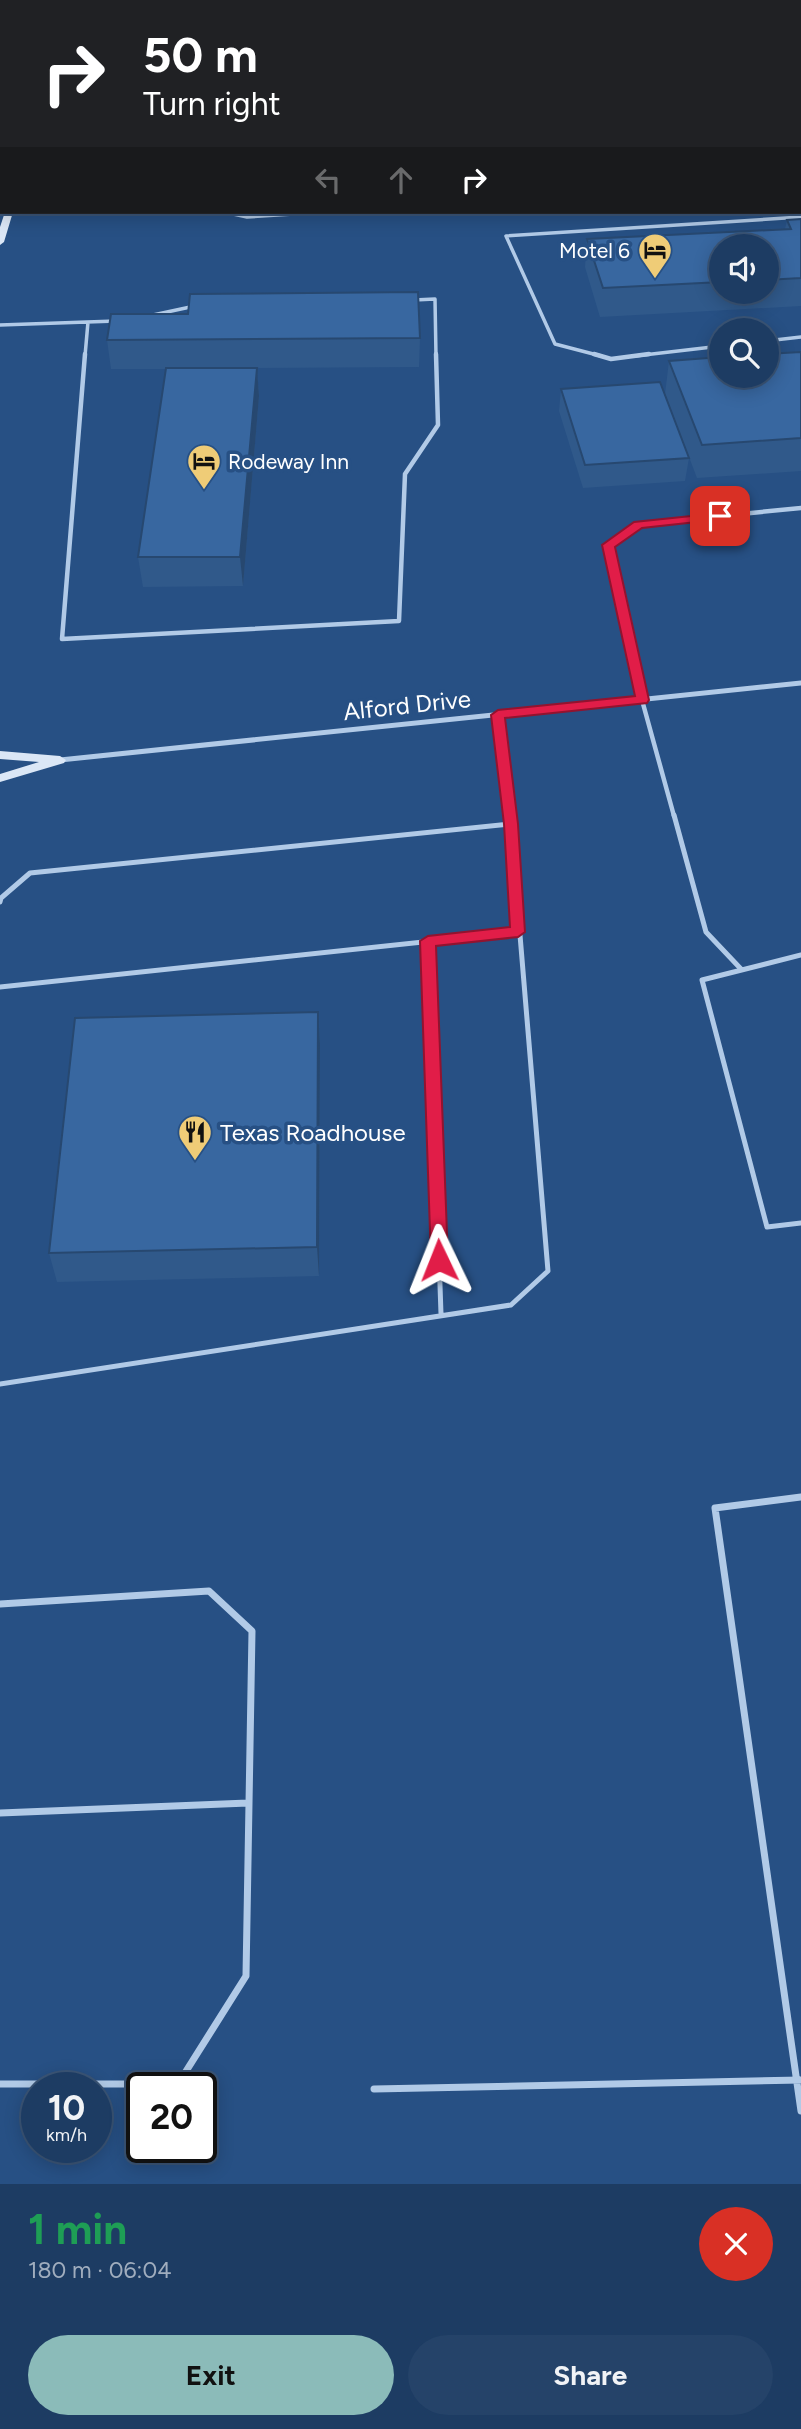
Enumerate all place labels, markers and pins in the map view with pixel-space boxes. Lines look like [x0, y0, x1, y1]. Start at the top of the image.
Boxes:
hotel icon: Motel 6 [636, 231, 674, 280]
place label: Motel 6 [559, 238, 630, 263]
hotel icon: Rodeway Inn [185, 442, 223, 491]
place label: Rodeway Inn [228, 449, 349, 474]
pin [690, 486, 750, 546]
restaurant icon: Texas Roadhouse [176, 1113, 214, 1162]
place label: Texas Roadhouse [220, 1118, 406, 1147]

